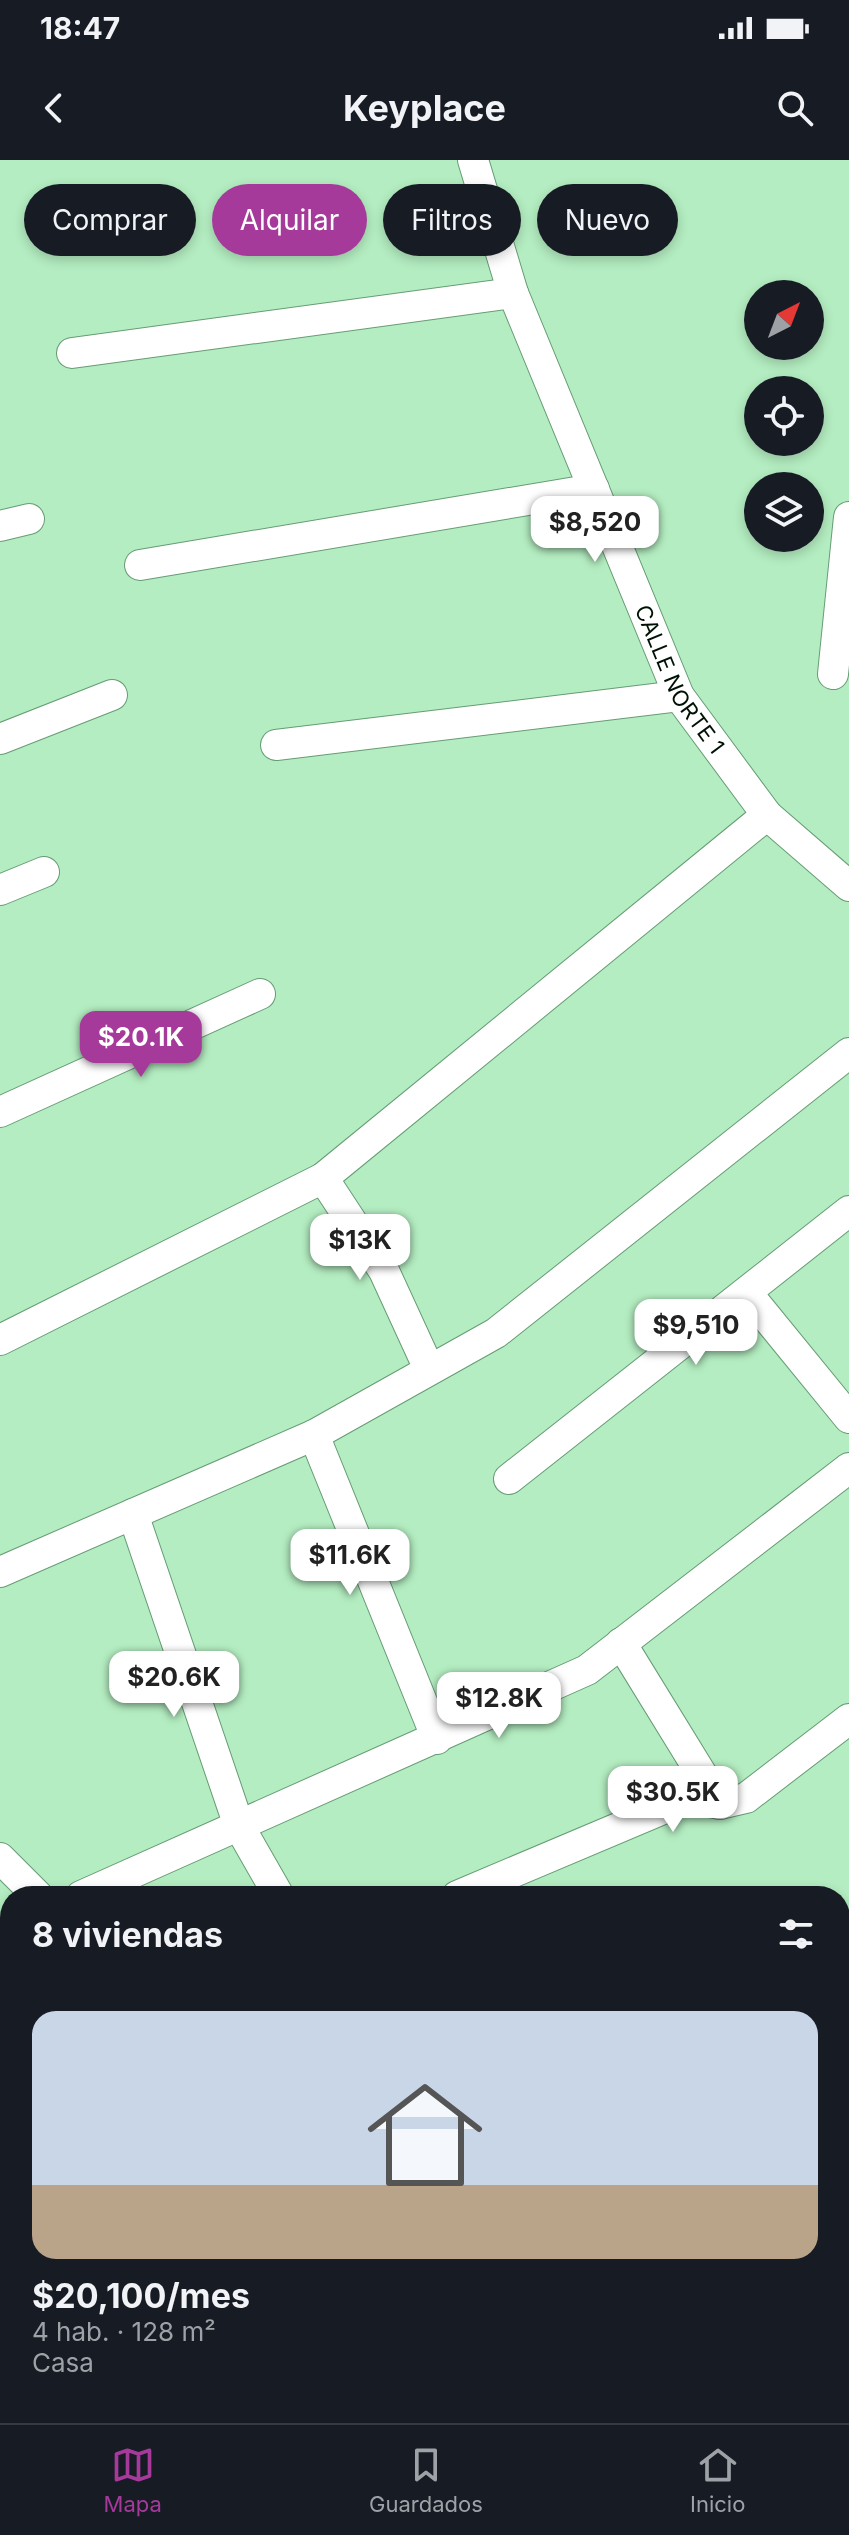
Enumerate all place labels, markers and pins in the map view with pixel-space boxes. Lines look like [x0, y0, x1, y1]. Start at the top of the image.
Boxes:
pin: $8,520 [530, 496, 660, 564]
pin: $20.1K [76, 1011, 206, 1079]
pin: $13K [313, 1214, 407, 1282]
pin: $9,510 [631, 1299, 761, 1367]
pin: $11.6K [285, 1529, 415, 1597]
pin: $20.6K [109, 1651, 239, 1719]
pin: $12.8K [434, 1672, 564, 1740]
pin: $30.5K [608, 1766, 738, 1834]

